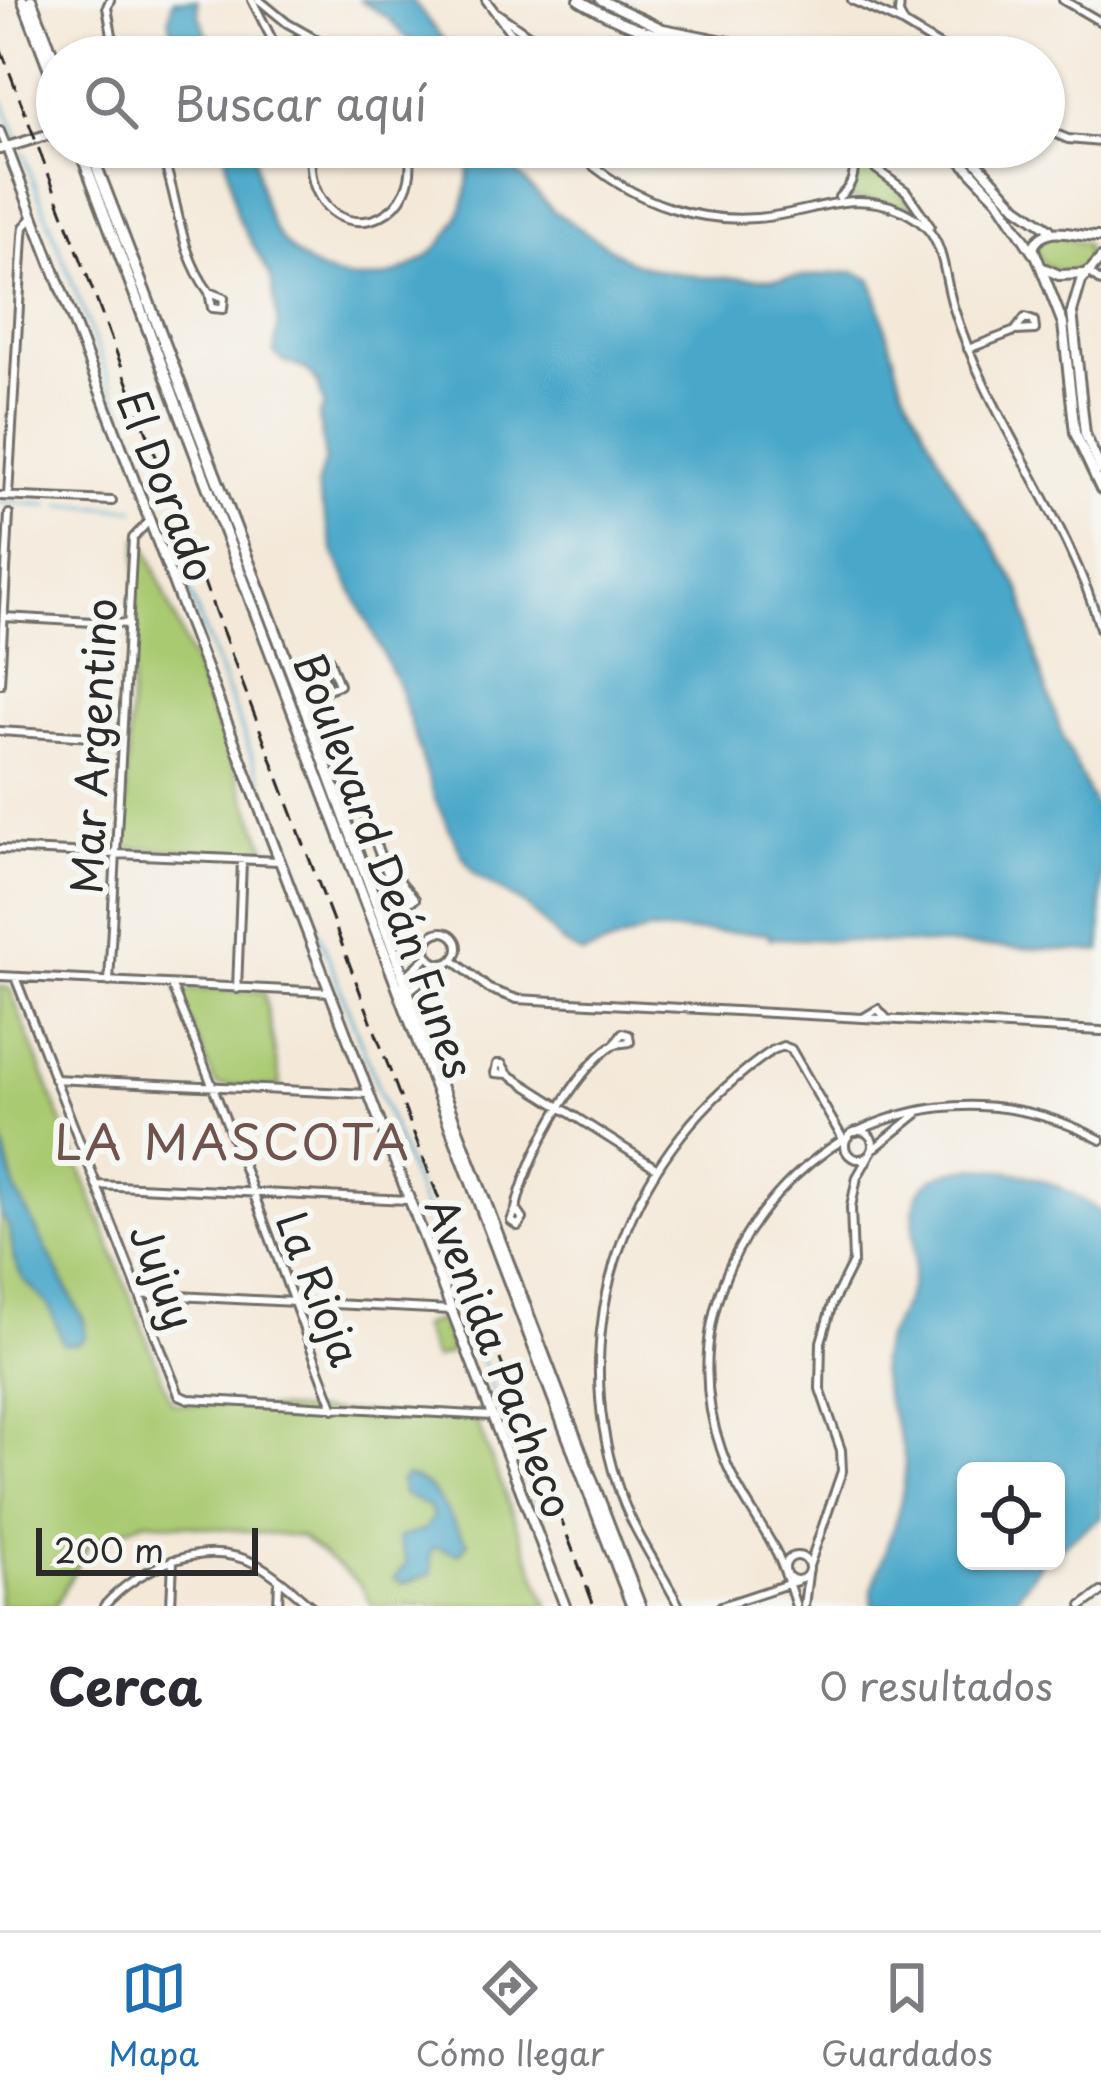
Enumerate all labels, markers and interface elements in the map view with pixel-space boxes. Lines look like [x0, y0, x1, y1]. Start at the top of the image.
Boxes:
search box [36, 36, 1065, 168]
text: Buscar aquí [174, 68, 427, 136]
icon: search [78, 69, 144, 135]
street label: El Dorado [103, 380, 233, 590]
street label: Mar Argentino [53, 596, 131, 896]
street label: Boulevard Deán Funes [280, 643, 492, 1087]
district label: LA MASCOTA [54, 1104, 412, 1176]
street label: Avenida Pacheco [411, 1188, 591, 1526]
street label: La Rioja [262, 1202, 378, 1374]
street label: Jujuy [115, 1214, 213, 1338]
map controls [957, 1462, 1065, 1570]
button: locate [957, 1462, 1065, 1570]
scale bar [36, 1522, 258, 1575]
text: 200 m [54, 1524, 164, 1574]
text: Cerca [48, 1646, 202, 1723]
text: 0 resultados [819, 1655, 1053, 1714]
tab: Mapa [108, 1955, 199, 2077]
tab: Cómo llegar [416, 1955, 604, 2077]
tab: Guardados [821, 1955, 993, 2077]

